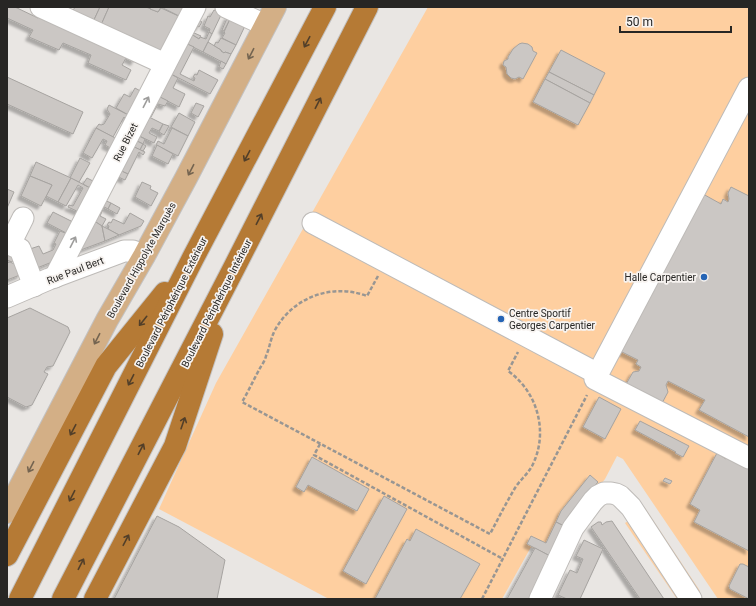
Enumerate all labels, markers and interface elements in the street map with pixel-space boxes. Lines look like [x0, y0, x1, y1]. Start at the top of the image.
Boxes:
scale bar [620, 8, 731, 34]
text: 50 m [626, 15, 653, 29]
one-way arrow [303, 35, 311, 47]
one-way arrow [246, 48, 254, 60]
one-way arrow [143, 96, 150, 108]
one-way arrow [315, 98, 322, 110]
street label: Rue Bizet [111, 121, 140, 163]
one-way arrow [242, 150, 250, 162]
one-way arrow [186, 163, 194, 175]
street label: Boulevard Hippolyte Marquès [105, 200, 178, 320]
one-way arrow [256, 213, 263, 225]
street label: Boulevard Périphérique Extérieur [134, 235, 209, 369]
one-way arrow [70, 237, 78, 249]
street label: Boulevard Périphérique Intérieur [179, 237, 254, 369]
street label: Rue Paul Bert [45, 255, 105, 286]
place label: Halle Carpentier [625, 272, 697, 283]
marker: Halle Carpentier [699, 272, 709, 282]
place label: Centre Sportif Georges Carpentier [509, 308, 595, 331]
marker: Centre Sportif Georges Carpentier [496, 314, 506, 324]
one-way arrow [138, 315, 147, 326]
one-way arrow [93, 333, 100, 345]
one-way arrow [127, 374, 134, 386]
one-way arrow [179, 417, 187, 429]
one-way arrow [68, 424, 76, 436]
one-way arrow [137, 443, 145, 455]
one-way arrow [26, 461, 34, 473]
one-way arrow [68, 489, 75, 501]
one-way arrow [123, 534, 130, 546]
one-way arrow [78, 559, 85, 571]

